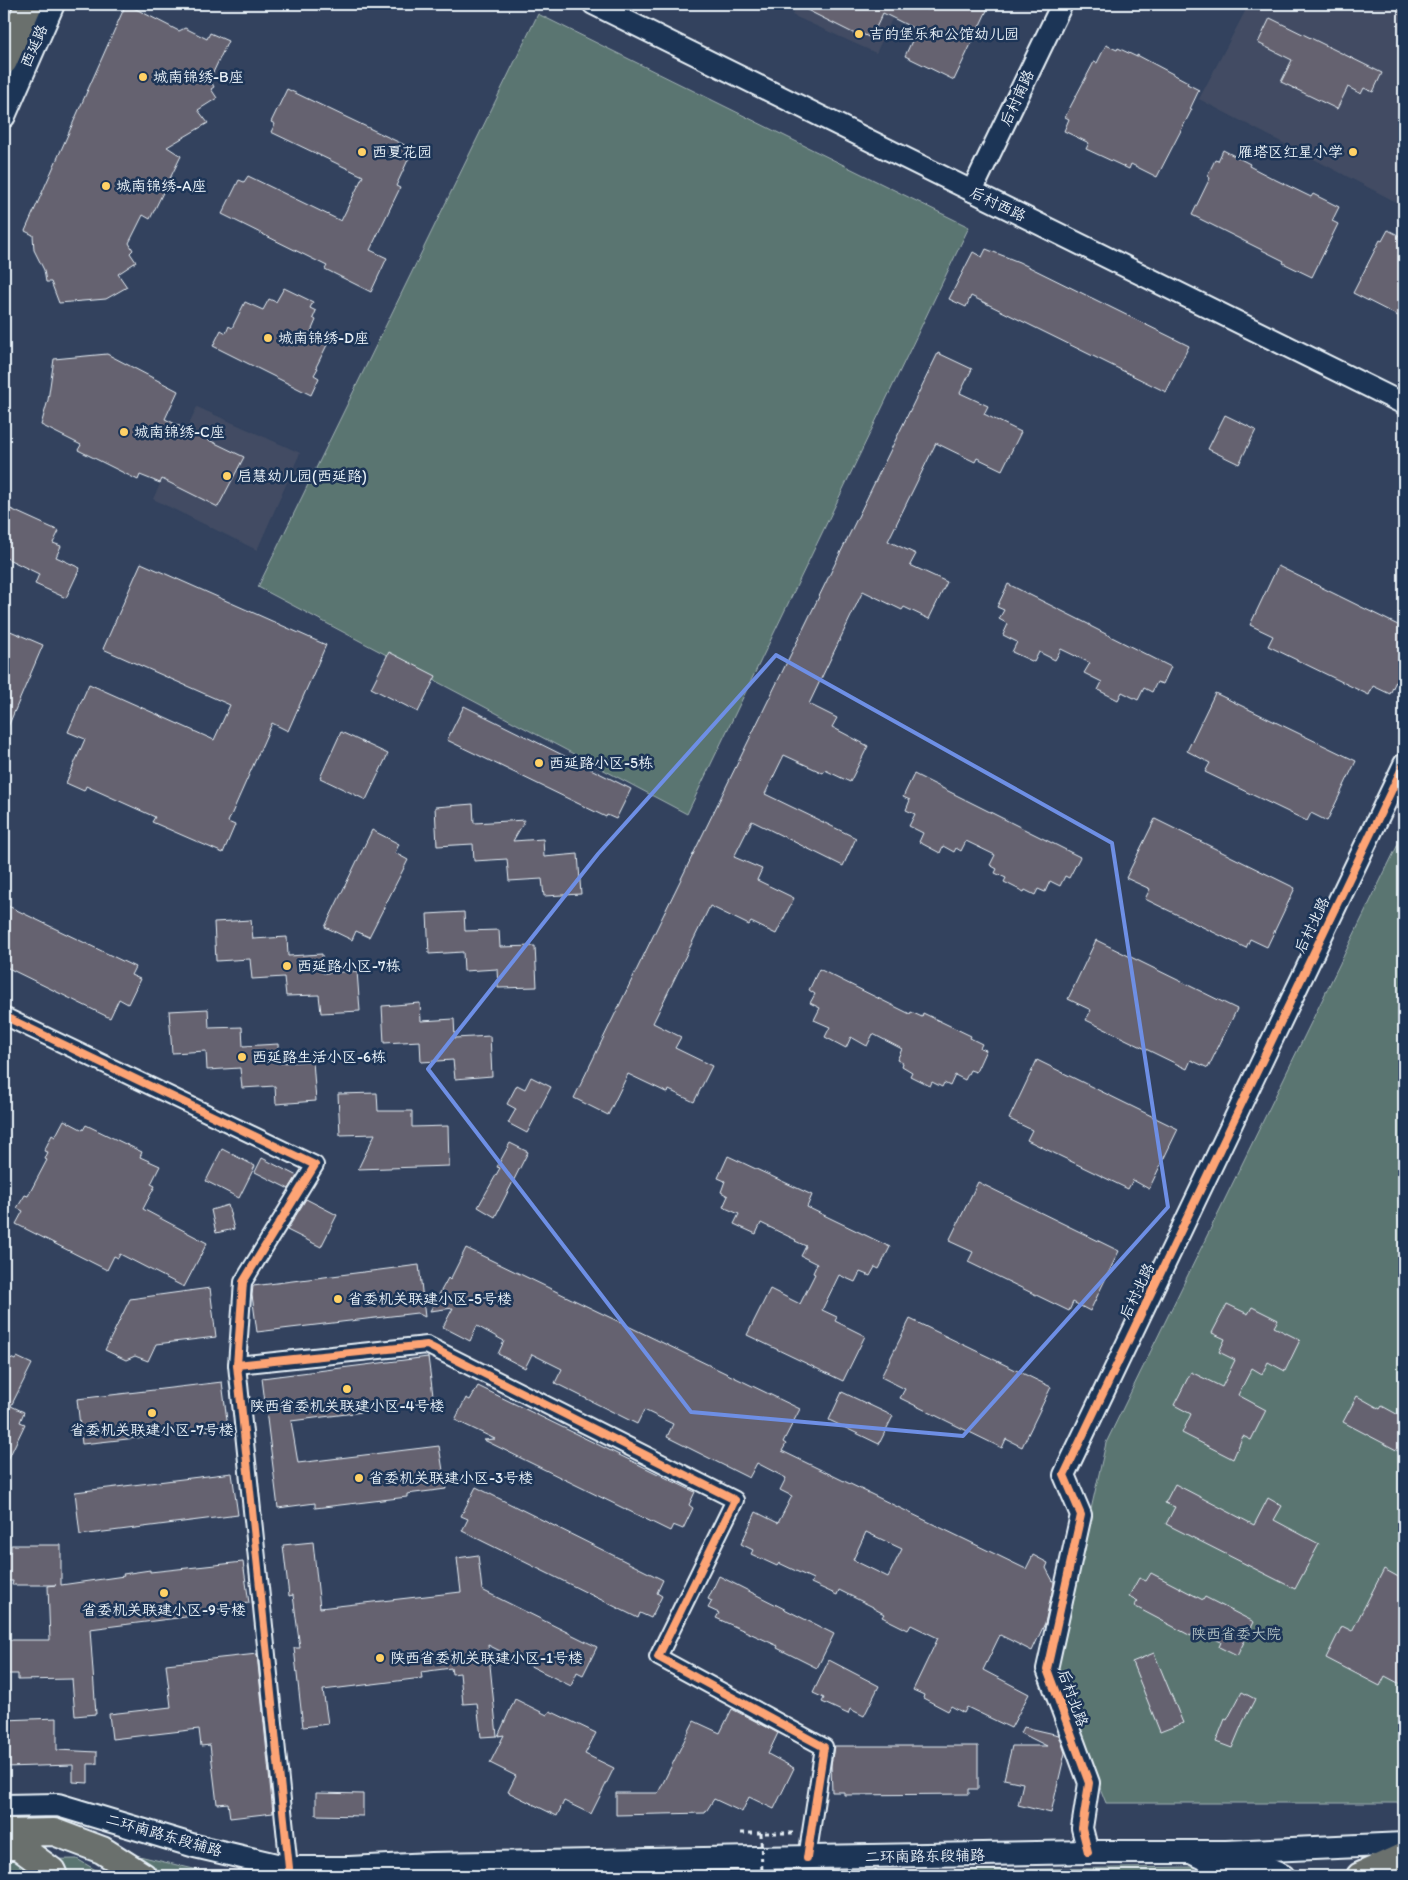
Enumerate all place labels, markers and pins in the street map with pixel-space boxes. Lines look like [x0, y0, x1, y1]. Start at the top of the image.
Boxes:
place label: 吉的堡乐和公馆幼儿园 [869, 25, 1019, 43]
marker: 吉的堡乐和公馆幼儿园 [853, 28, 865, 40]
place label: 城南锦绣-B座 [153, 68, 244, 86]
marker: 城南锦绣-B座 [137, 71, 149, 83]
place label: 西夏花园 [372, 143, 432, 161]
place label: 雁塔区红星小学 [1238, 143, 1343, 161]
marker: 西夏花园 [356, 146, 368, 158]
marker: 雁塔区红星小学 [1347, 146, 1359, 158]
place label: 城南锦绣-A座 [116, 177, 207, 195]
marker: 城南锦绣-A座 [100, 180, 112, 192]
place label: 城南锦绣-D座 [278, 329, 369, 347]
marker: 城南锦绣-D座 [262, 332, 274, 344]
place label: 城南锦绣-C座 [134, 423, 225, 441]
marker: 城南锦绣-C座 [118, 426, 130, 438]
place label: 启慧幼儿园(西延路) [237, 467, 367, 485]
marker: 启慧幼儿园(西延路) [221, 470, 233, 482]
place label: 西延路小区-5栋 [549, 754, 653, 772]
marker: 西延路小区-5栋 [533, 757, 545, 769]
place label: 西延路小区-7栋 [297, 957, 400, 975]
marker: 西延路小区-7栋 [281, 960, 293, 972]
place label: 西延路生活小区-6栋 [252, 1048, 386, 1066]
marker: 西延路生活小区-6栋 [236, 1051, 248, 1063]
place label: 省委机关联建小区-5号楼 [348, 1290, 512, 1308]
marker: 省委机关联建小区-5号楼 [332, 1293, 344, 1305]
marker: 陕西省委机关联建小区-4号楼 [341, 1383, 353, 1395]
place label: 陕西省委机关联建小区-4号楼 [249, 1397, 445, 1415]
marker: 省委机关联建小区-7号楼 [146, 1407, 158, 1419]
place label: 省委机关联建小区-7号楼 [70, 1421, 234, 1439]
place label: 省委机关联建小区-3号楼 [369, 1469, 533, 1487]
marker: 省委机关联建小区-3号楼 [353, 1472, 365, 1484]
marker: 省委机关联建小区-9号楼 [158, 1587, 170, 1599]
place label: 省委机关联建小区-9号楼 [82, 1601, 246, 1619]
place label: 陕西省委机关联建小区-1号楼 [390, 1649, 583, 1667]
marker: 陕西省委机关联建小区-1号楼 [374, 1652, 386, 1664]

